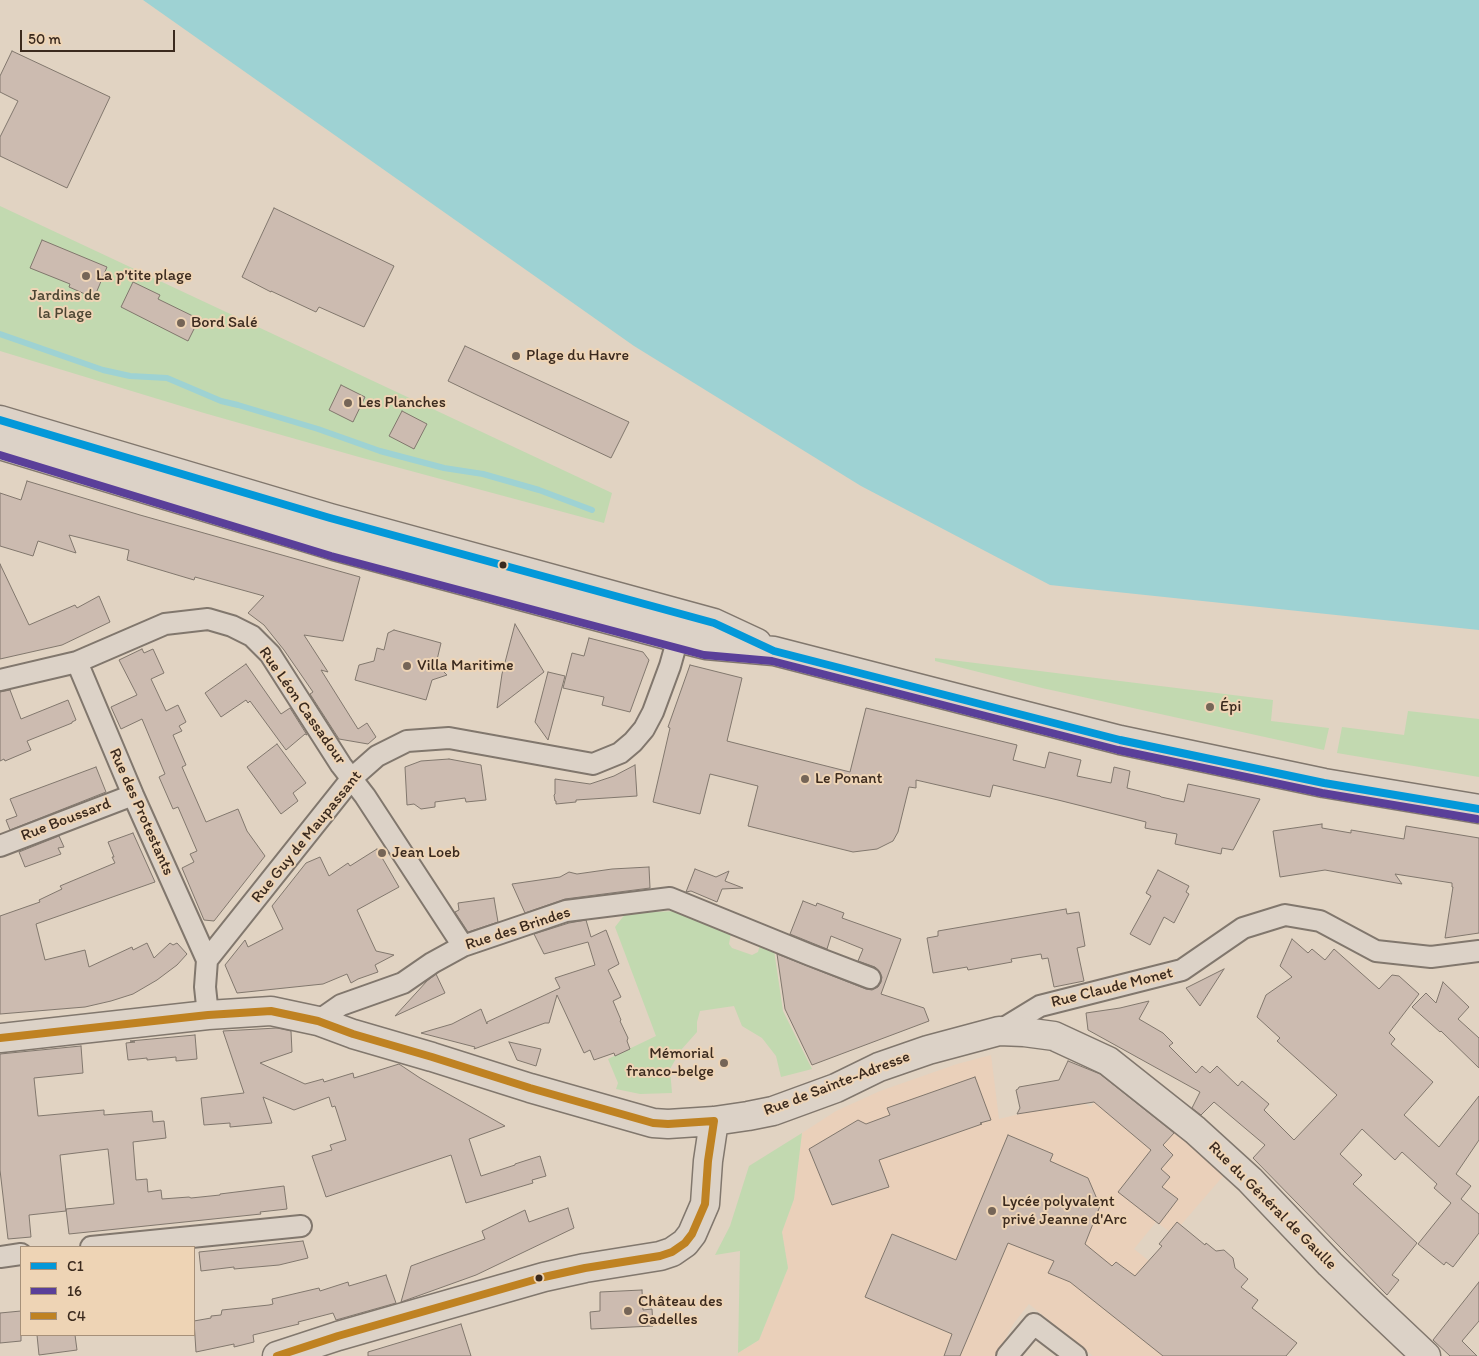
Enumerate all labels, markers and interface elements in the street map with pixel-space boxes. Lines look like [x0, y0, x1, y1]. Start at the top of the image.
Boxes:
scale bar [22, 20, 178, 52]
text: 50 m [28, 30, 61, 48]
place label: La p'tite plage [96, 266, 192, 286]
marker: La p'tite plage [80, 270, 92, 282]
park label: Jardins de la Plage [30, 286, 100, 324]
place label: Bord Salé [191, 313, 258, 333]
marker: Bord Salé [175, 317, 187, 329]
place label: Plage du Havre [526, 346, 629, 366]
marker: Plage du Havre [510, 350, 522, 362]
place label: Les Planches [358, 393, 446, 413]
marker: Les Planches [342, 397, 354, 409]
unlabelled marker [498, 560, 508, 570]
street label: Rue Léon Cassadour [254, 644, 350, 768]
place label: Villa Maritime [417, 656, 514, 676]
marker: Villa Maritime [401, 660, 413, 672]
place label: Épi [1220, 697, 1241, 717]
marker: Épi [1204, 701, 1216, 713]
street label: Rue des Protestants [104, 745, 178, 879]
street label: Rue Guy de Maupassant [248, 767, 366, 907]
place label: Le Ponant [815, 769, 883, 789]
marker: Le Ponant [799, 773, 811, 785]
street label: Rue Boussard [18, 794, 114, 846]
place label: Jean Loeb [392, 843, 460, 863]
marker: Jean Loeb [376, 847, 388, 859]
street label: Rue des Brindes [463, 903, 573, 955]
street label: Rue Claude Monet [1049, 964, 1175, 1012]
place label: Mémorial franco-belge [626, 1044, 714, 1082]
street label: Rue de Sainte-Adresse [761, 1047, 913, 1121]
marker: Mémorial franco-belge [718, 1057, 730, 1069]
street label: Rue du Général de Gaulle [1204, 1138, 1340, 1274]
place label: Lycée polyvalent privé Jeanne d'Arc [1002, 1192, 1127, 1230]
marker: Lycée polyvalent privé Jeanne d'Arc [986, 1205, 998, 1217]
legend [20, 1246, 195, 1336]
text: C1 [67, 1257, 84, 1275]
unlabelled marker [534, 1273, 544, 1283]
text: 16 [67, 1282, 82, 1300]
place label: Château des Gadelles [638, 1292, 723, 1330]
marker: Château des Gadelles [622, 1305, 634, 1317]
text: C4 [67, 1307, 86, 1325]

